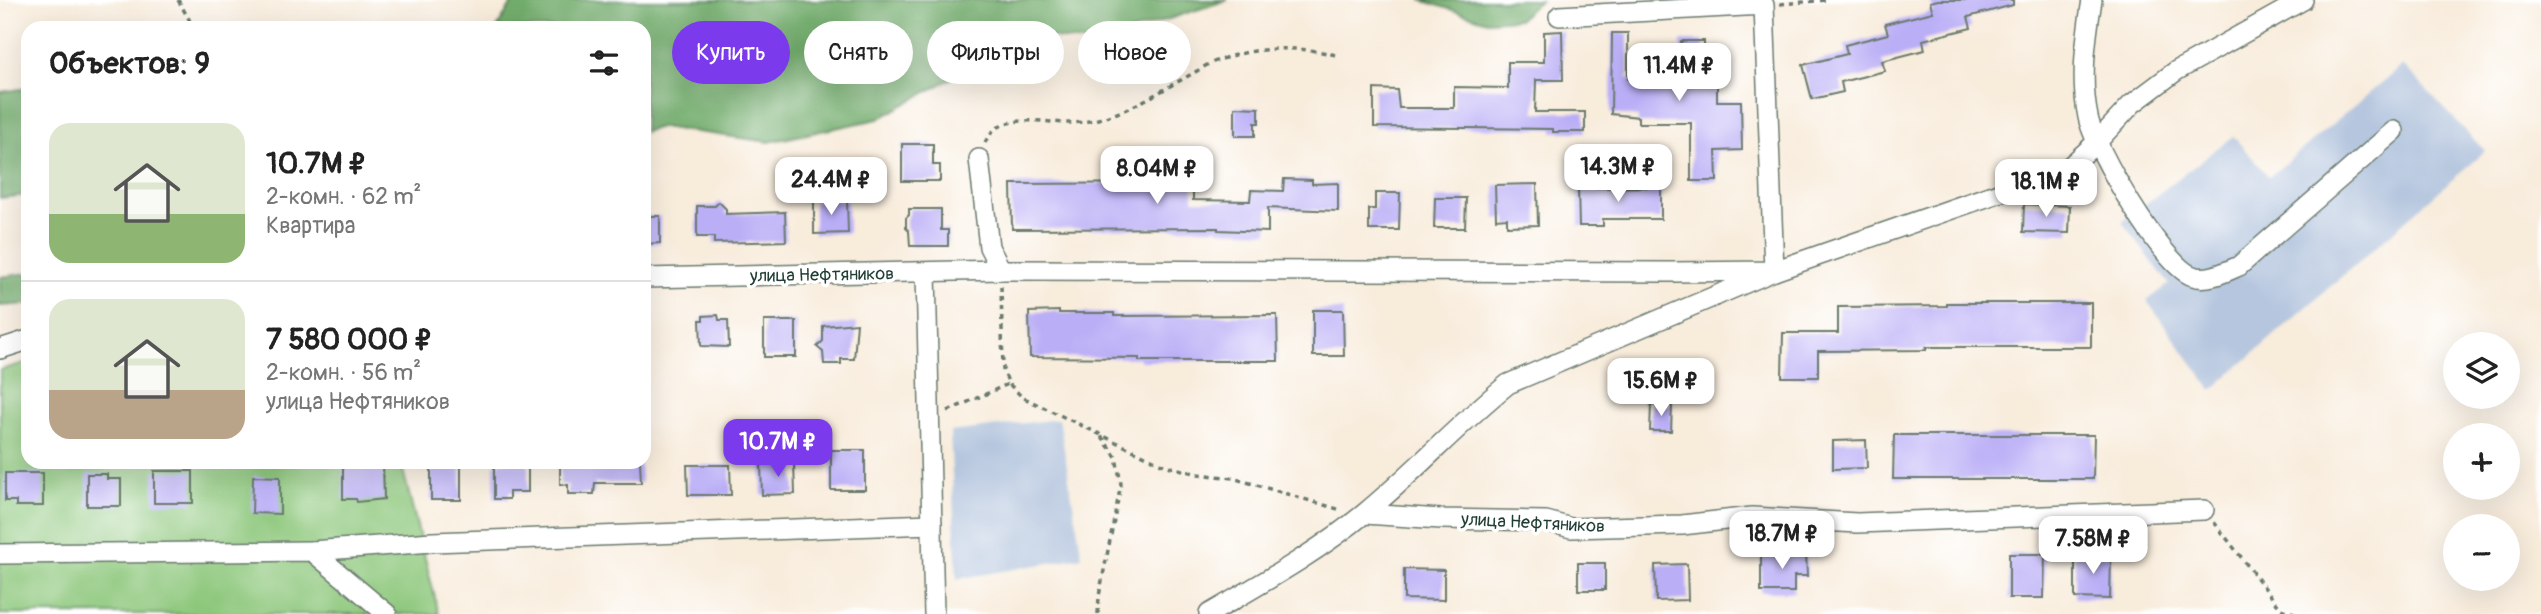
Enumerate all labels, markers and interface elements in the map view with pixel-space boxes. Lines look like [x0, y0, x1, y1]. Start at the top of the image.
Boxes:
chip: Купить [672, 21, 790, 84]
chip: Снять [804, 21, 913, 84]
chip: Фильтры [927, 21, 1064, 84]
chip: Новое [1078, 21, 1191, 84]
pin: 11.4M ₽ [1614, 43, 1744, 103]
icon: filters [585, 44, 623, 82]
text: Объектов: 9 [49, 45, 210, 82]
text: 11.4M ₽ [1643, 51, 1715, 80]
pin: 14.3M ₽ [1553, 144, 1683, 204]
text: 10.7M ₽ [266, 145, 367, 182]
pin: 8.04M ₽ [1092, 146, 1222, 206]
icon: home [105, 151, 189, 235]
text: 14.3M ₽ [1580, 152, 1656, 181]
text: 8.04M ₽ [1116, 154, 1198, 183]
pin: 24.4M ₽ [766, 158, 896, 217]
pin: 18.1M ₽ [1981, 160, 2111, 219]
text: 24.4M ₽ [791, 165, 871, 194]
text: 18.1M ₽ [2011, 167, 2081, 196]
text: 2-комн. · 62 m² [266, 182, 421, 211]
text: Квартира [266, 211, 355, 240]
street label: улица Нефтяников [749, 262, 894, 288]
text: 7 580 000 ₽ [266, 321, 433, 358]
icon: home [105, 327, 189, 411]
map controls [2443, 332, 2520, 591]
button: layers [2443, 332, 2520, 409]
text: 2-комн. · 56 m² [266, 358, 421, 387]
pin: 15.6M ₽ [1596, 358, 1726, 418]
text: 15.6M ₽ [1623, 366, 1699, 395]
text: улица Нефтяников [266, 387, 450, 416]
pin: 10.7M ₽ [713, 420, 843, 479]
button: + [2443, 423, 2520, 500]
text: 10.7M ₽ [739, 427, 817, 456]
street label: улица Нефтяников [1460, 508, 1605, 538]
pin: 18.7M ₽ [1717, 512, 1847, 571]
button: − [2443, 514, 2520, 591]
pin: 7.58M ₽ [2028, 516, 2158, 576]
text: 18.7M ₽ [1745, 519, 1819, 548]
text: 7.58M ₽ [2055, 524, 2131, 553]

